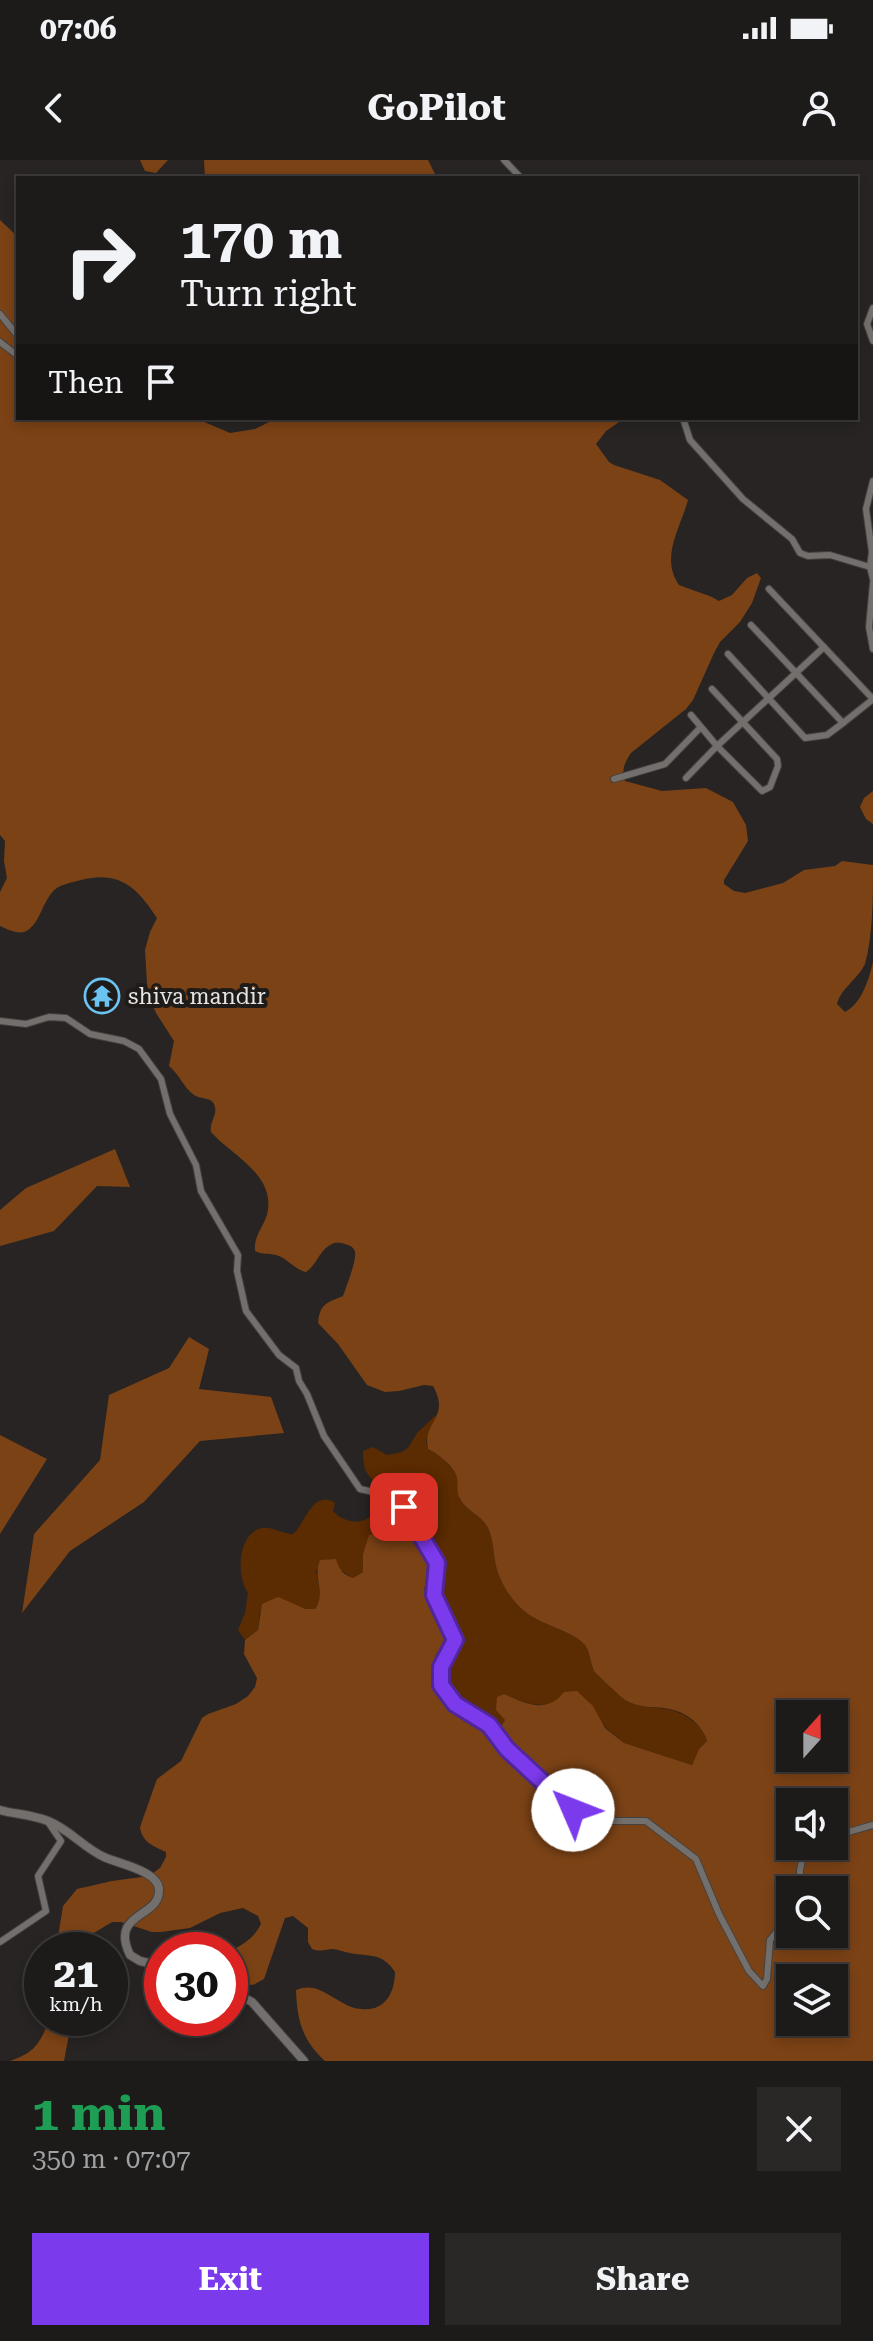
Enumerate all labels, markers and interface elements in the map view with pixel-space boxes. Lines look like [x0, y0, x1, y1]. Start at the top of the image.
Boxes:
text: 07:06 [40, 11, 117, 46]
icon: back [32, 86, 76, 130]
icon: person [797, 86, 841, 130]
text: GoPilot [367, 87, 506, 129]
text: 170 m [180, 206, 342, 272]
icon: right [48, 208, 152, 312]
text: Turn right [180, 273, 357, 315]
icon: arrive [139, 360, 183, 404]
text: Then [48, 365, 123, 400]
temple icon: shiva mandir [83, 977, 121, 1015]
place label: shiva mandir [128, 984, 266, 1009]
pin [370, 1473, 438, 1541]
icon: arrive [382, 1485, 426, 1529]
north arrow [776, 1700, 848, 1772]
map controls [776, 1700, 848, 2036]
position arrow [531, 1768, 615, 1852]
button: sound [776, 1788, 848, 1860]
button: search [776, 1876, 848, 1948]
speed limit sign: 30 [144, 1932, 248, 2036]
text: 21 [54, 1950, 98, 1997]
button: layers [776, 1964, 848, 2036]
text: km/h [49, 1992, 103, 2016]
text: 1 min [32, 2086, 165, 2142]
button: close [757, 2087, 841, 2171]
text: 350 m · 07:07 [32, 2144, 191, 2174]
button: Exit [32, 2233, 429, 2325]
button: Share [445, 2233, 841, 2325]

